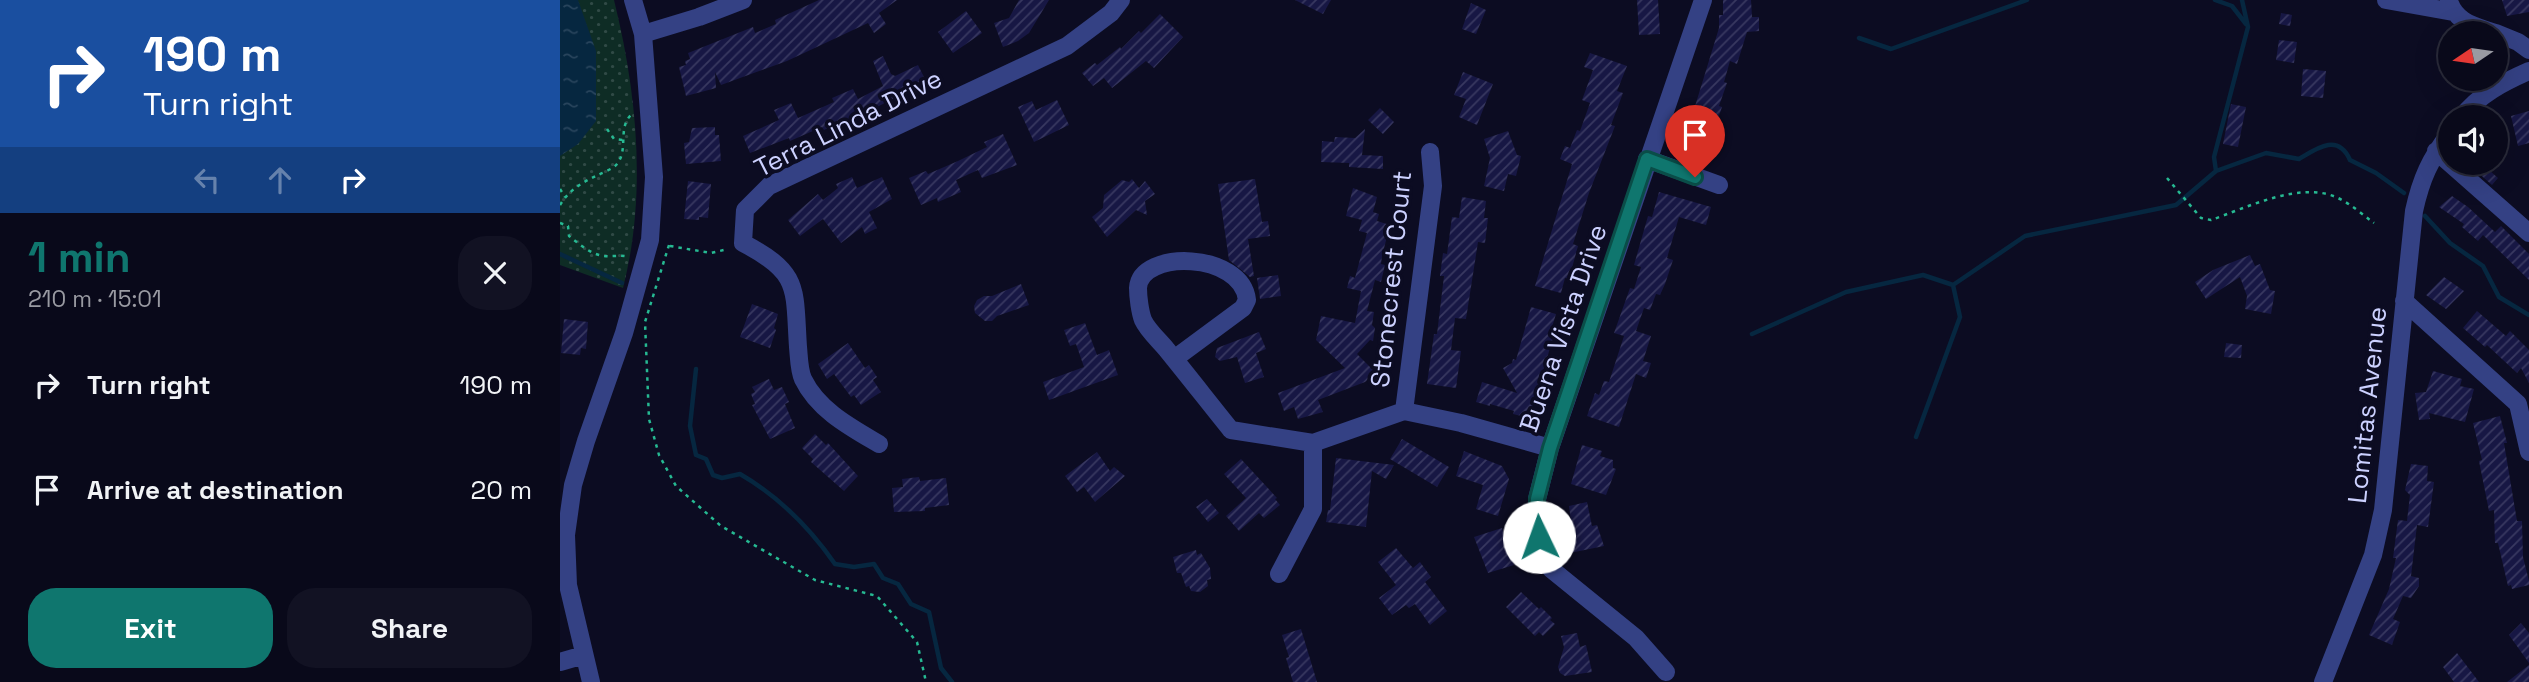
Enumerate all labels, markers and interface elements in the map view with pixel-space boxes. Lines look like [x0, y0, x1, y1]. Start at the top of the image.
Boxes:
north arrow [2438, 21, 2508, 91]
map controls [2438, 21, 2508, 175]
text: 190 m [143, 23, 281, 85]
icon: right [28, 28, 119, 119]
street label: Terra Linda Drive [748, 61, 948, 185]
text: Turn right [143, 84, 293, 124]
pin [1665, 105, 1725, 177]
button: sound [2438, 105, 2508, 175]
icon: arrive [1676, 116, 1714, 154]
icon: left [188, 161, 226, 199]
icon: ahead [261, 161, 299, 199]
icon: right [334, 161, 372, 199]
street label: Stonecrest Court [1363, 169, 1419, 389]
street label: Buena Vista Drive [1512, 220, 1614, 436]
text: 1 min [28, 231, 131, 284]
button: close [458, 236, 532, 310]
text: 210 m · 15:01 [28, 284, 162, 314]
street label: Lomitas Avenue [2340, 305, 2394, 505]
icon: right [28, 366, 66, 404]
text: Turn right [87, 368, 211, 402]
text: 190 m [460, 368, 532, 402]
icon: arrive [28, 471, 66, 509]
text: Arrive at destination [87, 473, 344, 507]
text: 20 m [471, 473, 532, 507]
position arrow [1502, 500, 1576, 574]
button: Exit [28, 588, 273, 668]
button: Share [287, 588, 532, 668]

